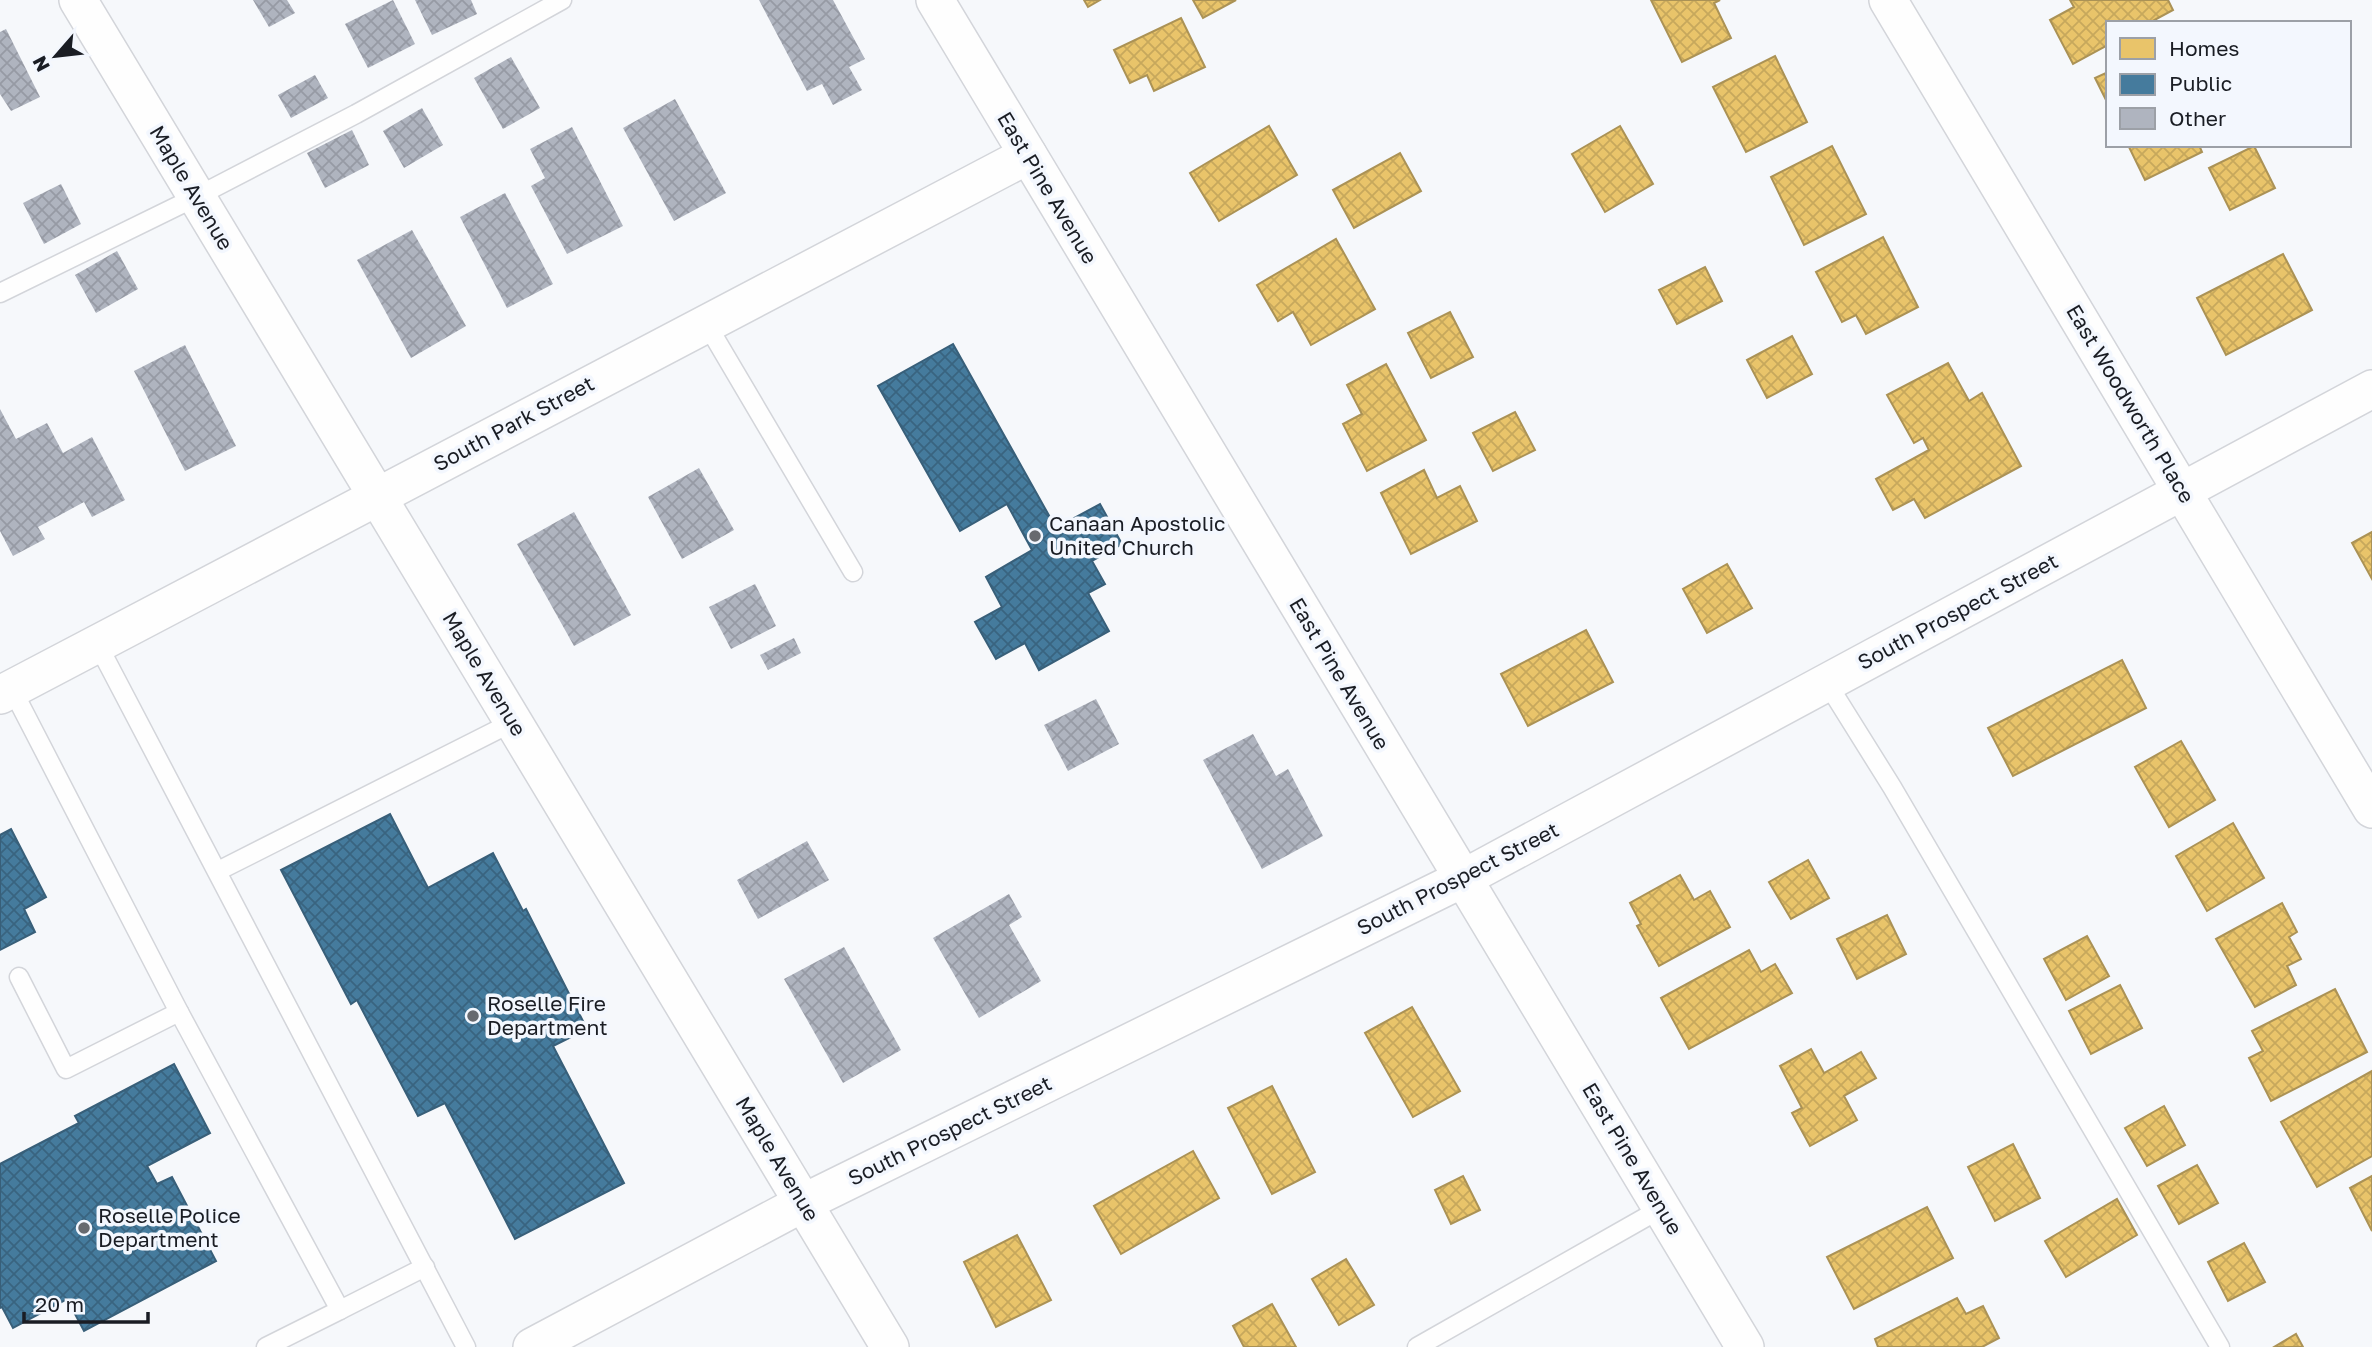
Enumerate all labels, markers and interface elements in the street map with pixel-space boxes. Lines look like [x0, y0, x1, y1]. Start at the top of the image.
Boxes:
north arrow [21, 21, 91, 91]
legend [2106, 21, 2351, 147]
text: Homes [2169, 35, 2239, 61]
text: N [27, 52, 54, 76]
text: Public [2169, 70, 2232, 96]
text: Other [2169, 105, 2226, 131]
street label: East Pine Avenue [992, 107, 1104, 268]
street label: Maple Avenue [144, 120, 239, 255]
street label: East Woodworth Place [2061, 299, 2201, 508]
street label: South Park Street [429, 370, 598, 476]
place label: Canaan Apostolic United Church [1049, 510, 1225, 560]
marker: Canaan Apostolic United Church [1027, 528, 1043, 544]
street label: South Prospect Street [1853, 547, 2062, 675]
street label: East Pine Avenue [1284, 593, 1396, 754]
street label: Maple Avenue [437, 606, 532, 741]
street label: South Prospect Street [1352, 816, 1563, 940]
place label: Roselle Fire Department [487, 990, 608, 1040]
marker: Roselle Fire Department [465, 1008, 481, 1024]
street label: South Prospect Street [844, 1070, 1056, 1191]
street label: East Pine Avenue [1577, 1078, 1689, 1239]
street label: Maple Avenue [730, 1091, 825, 1226]
place label: Roselle Police Department [98, 1202, 241, 1252]
marker: Roselle Police Department [76, 1220, 92, 1236]
scale bar [24, 1280, 149, 1324]
text: 20 m [35, 1291, 84, 1317]

